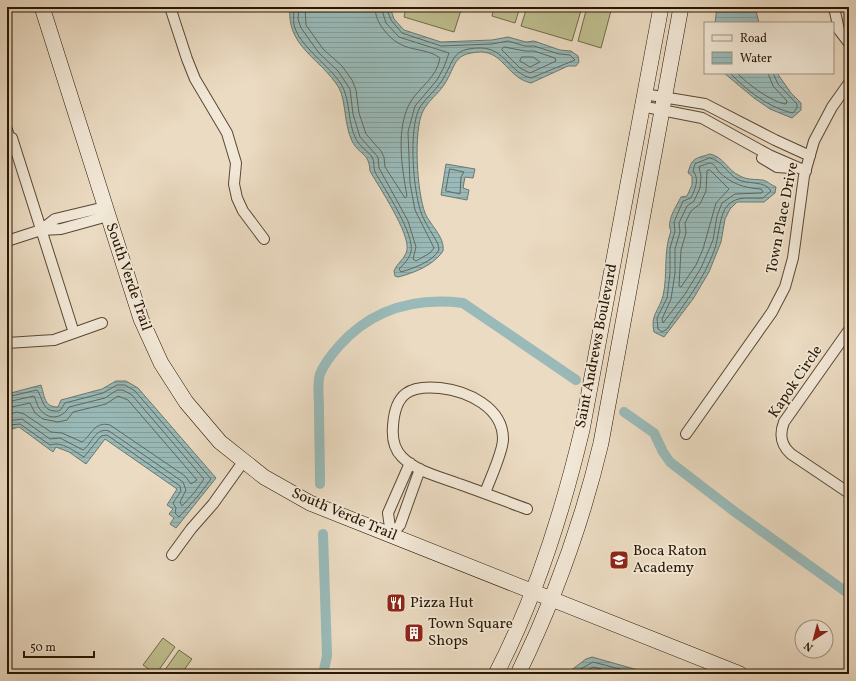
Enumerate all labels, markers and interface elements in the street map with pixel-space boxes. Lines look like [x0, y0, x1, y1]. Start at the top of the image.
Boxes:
legend [704, 22, 834, 74]
text: Road [740, 31, 767, 47]
text: Water [740, 51, 772, 67]
street label: Town Place Drive [762, 160, 804, 276]
street label: South Verde Trail [100, 220, 156, 334]
street label: Saint Andrews Boulevard [571, 262, 623, 430]
street label: Kapok Circle [764, 341, 828, 423]
street label: South Verde Trail [288, 483, 400, 547]
place label: Boca Raton Academy [633, 541, 707, 579]
school or university icon: Boca Raton Academy [608, 549, 630, 571]
restaurant icon: Pizza Hut [385, 592, 407, 614]
place label: Pizza Hut [410, 593, 474, 614]
place label: Town Square Shops [428, 614, 513, 652]
north arrow [794, 619, 834, 659]
building icon: Town Square Shops [403, 622, 425, 644]
scale bar [24, 633, 94, 659]
text: N [801, 637, 817, 654]
text: 50 m [30, 640, 56, 656]

